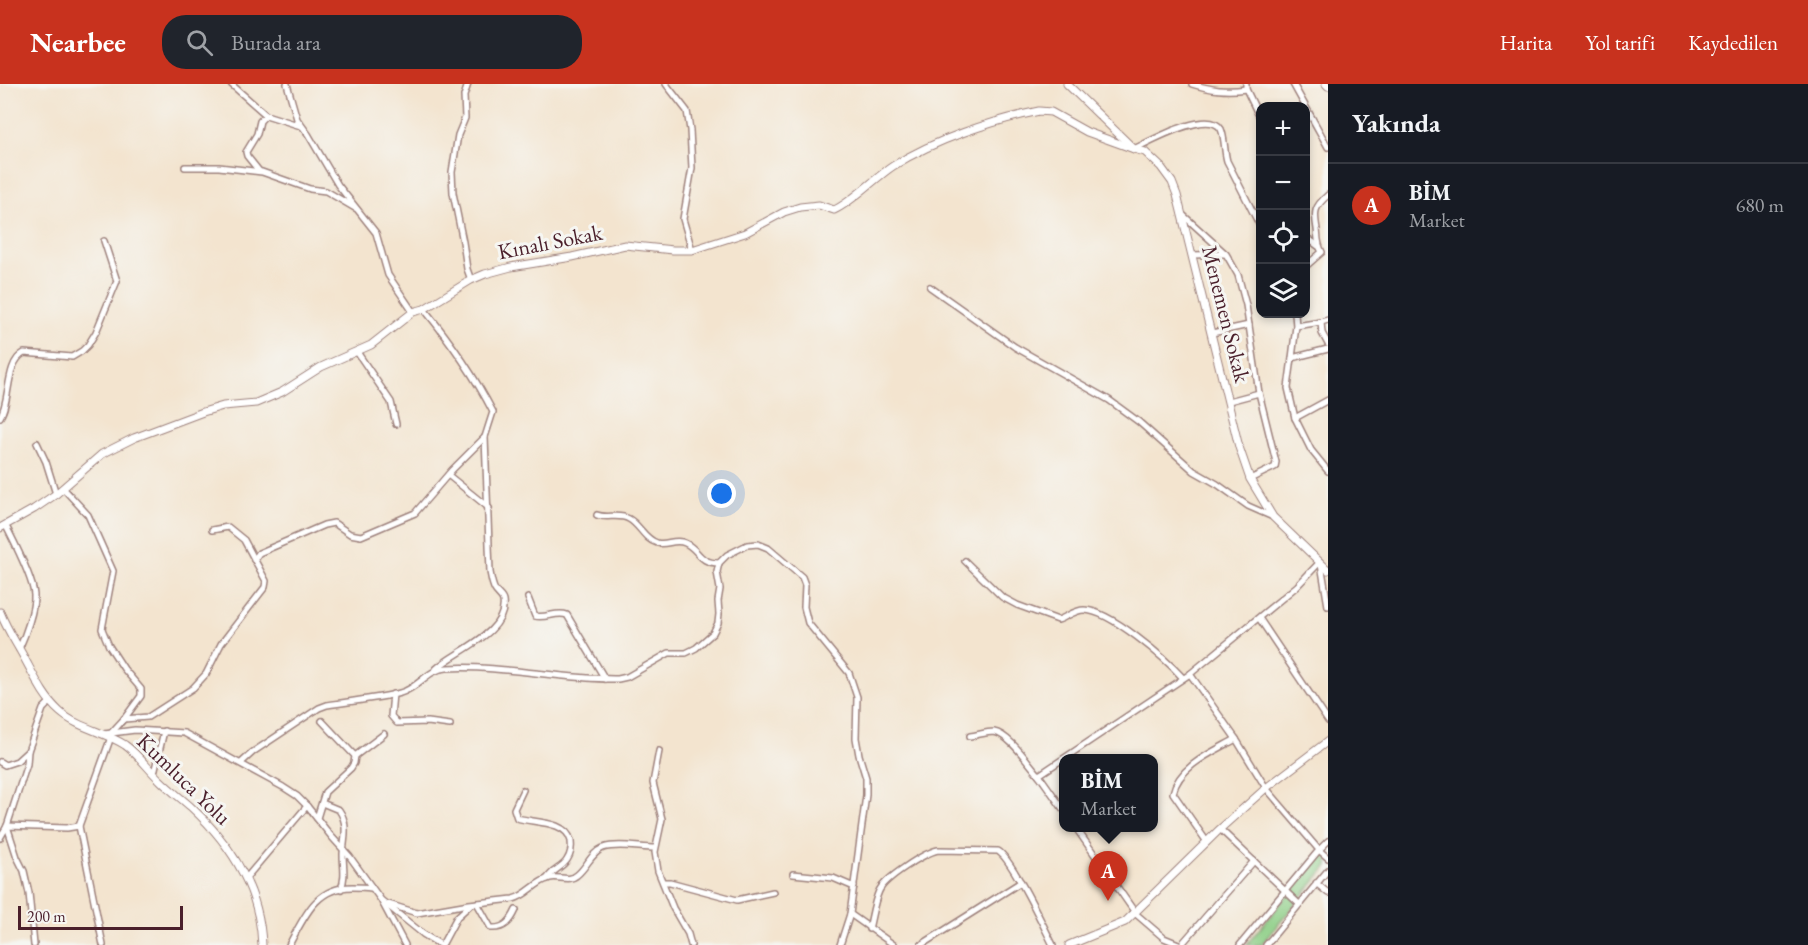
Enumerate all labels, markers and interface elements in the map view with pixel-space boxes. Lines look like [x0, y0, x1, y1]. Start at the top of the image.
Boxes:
search box [162, 15, 582, 69]
text: Nearbee [30, 24, 126, 60]
icon: search [183, 26, 216, 59]
text: Burada ara [231, 28, 321, 57]
text: Harita [1500, 29, 1552, 56]
text: Yol tarifi [1585, 29, 1655, 56]
text: Kaydedilen [1688, 29, 1778, 56]
map controls [1256, 102, 1310, 318]
button: + [1256, 102, 1310, 156]
text: Yakında [1352, 106, 1440, 140]
button: − [1256, 156, 1310, 210]
text: BİM [1409, 178, 1451, 207]
text: A [1364, 192, 1379, 218]
text: 680 m [1736, 192, 1784, 218]
text: Market [1409, 207, 1465, 233]
button: locate [1256, 210, 1310, 264]
street label: Kınalı Sokak [495, 218, 605, 266]
street label: Menemen Sokak [1195, 243, 1257, 386]
button: layers [1256, 264, 1310, 318]
your location [707, 479, 736, 508]
street label: Kumluca Yolu [131, 727, 238, 831]
popup [1059, 754, 1158, 832]
text: BİM [1081, 766, 1123, 795]
text: Market [1081, 795, 1136, 821]
pin: A [1088, 852, 1128, 901]
scale bar [18, 903, 183, 930]
text: 200 m [27, 906, 66, 927]

